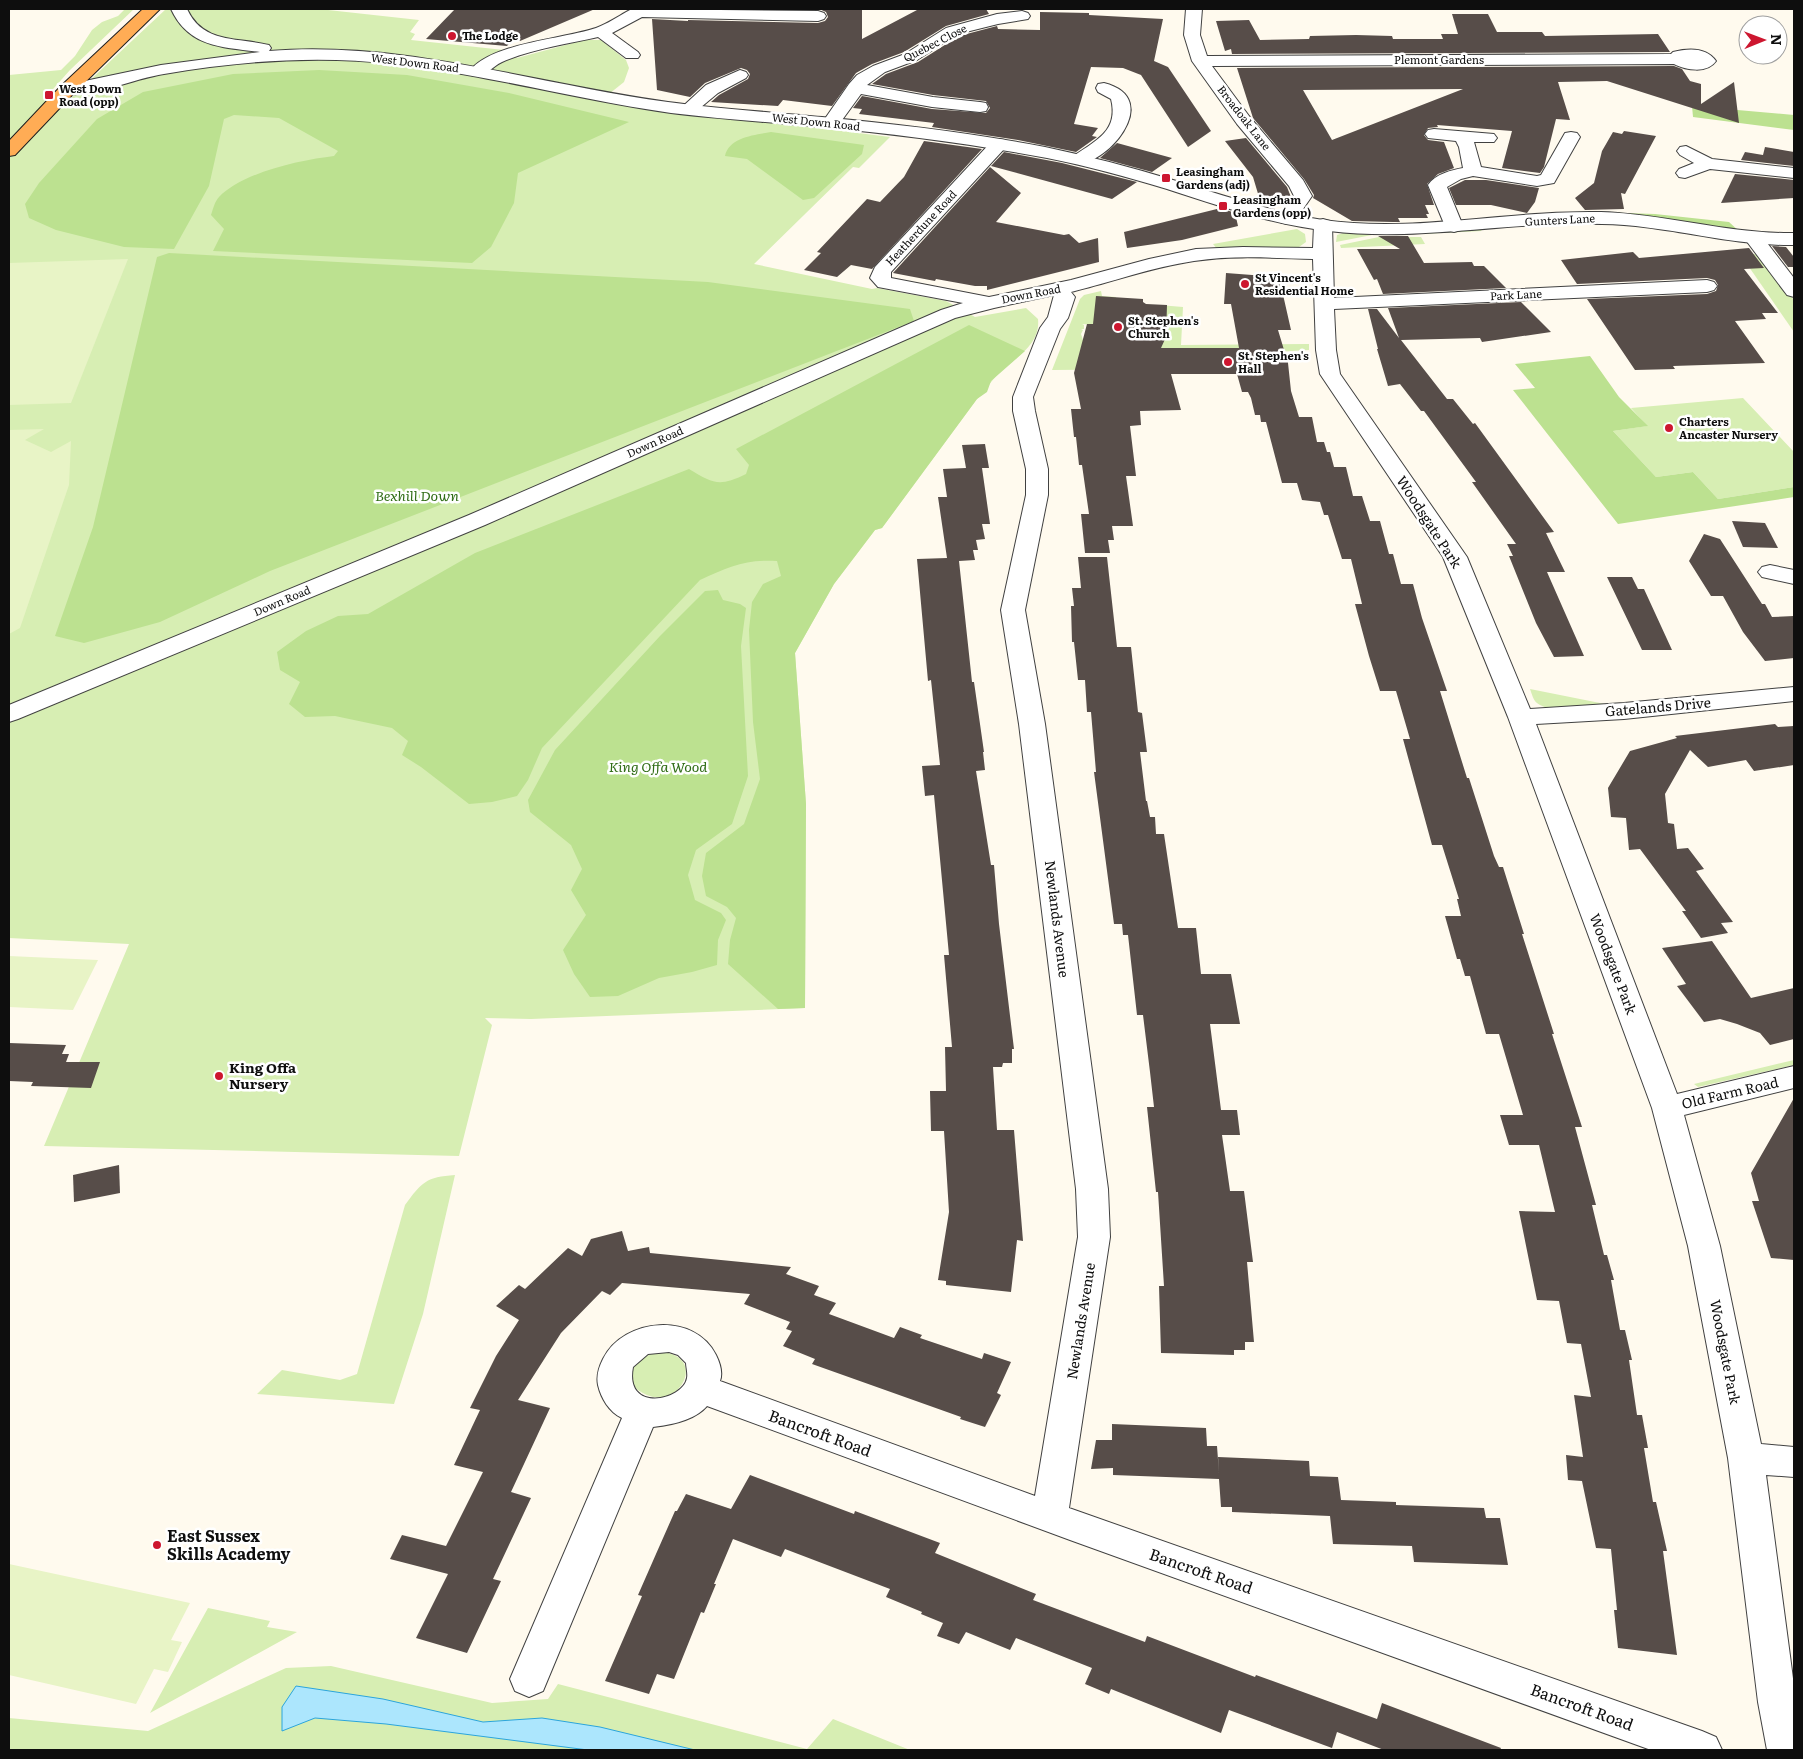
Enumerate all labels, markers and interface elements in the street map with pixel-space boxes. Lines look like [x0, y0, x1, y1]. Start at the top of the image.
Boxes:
north arrow [1738, 15, 1788, 65]
street label: Quebec Close [900, 19, 969, 65]
place label: The Lodge [462, 27, 518, 43]
marker: The Lodge [446, 30, 458, 42]
text: N [1767, 34, 1787, 46]
street label: West Down Road [370, 49, 460, 75]
street label: Plemont Gardens [1394, 51, 1484, 67]
place label: West Down Road (opp) [59, 80, 122, 109]
street label: Broadoak Lane [1214, 82, 1275, 153]
marker: West Down Road (opp) [43, 89, 55, 101]
street label: West Down Road [771, 108, 861, 134]
place label: Leasingham Gardens (adj) [1176, 163, 1250, 192]
marker: Leasingham Gardens (adj) [1160, 172, 1172, 184]
street label: Heatherdune Road [881, 186, 960, 269]
place label: Leasingham Gardens (opp) [1233, 191, 1311, 220]
marker: Leasingham Gardens (opp) [1217, 200, 1229, 212]
street label: Gunters Lane [1524, 209, 1596, 229]
place label: St Vincent's Residential Home [1255, 269, 1354, 298]
marker: St Vincent's Residential Home [1239, 278, 1251, 290]
street label: Down Road [1000, 279, 1062, 307]
street label: Park Lane [1490, 285, 1543, 303]
place label: St. Stephen's Church [1128, 312, 1199, 341]
marker: St. Stephen's Church [1112, 321, 1124, 333]
place label: St. Stephen's Hall [1238, 347, 1309, 376]
marker: St. Stephen's Hall [1222, 356, 1234, 368]
place label: Charters Ancaster Nursery [1679, 413, 1778, 442]
street label: Down Road [624, 421, 686, 461]
marker: Charters Ancaster Nursery [1663, 422, 1675, 434]
street label: Woodsgate Park [1392, 471, 1467, 572]
park label: Bexhill Down [375, 485, 460, 505]
street label: Down Road [251, 581, 313, 619]
street label: Gatelands Drive [1604, 691, 1712, 721]
park label: King Offa Wood [609, 756, 707, 776]
street label: Newlands Avenue [1041, 859, 1075, 979]
street label: Woodsgate Park [1586, 910, 1643, 1017]
place label: King Offa Nursery [229, 1057, 297, 1093]
marker: King Offa Nursery [213, 1070, 225, 1082]
street label: Old Farm Road [1679, 1071, 1781, 1113]
street label: Newlands Avenue [1061, 1261, 1099, 1381]
street label: Woodsgate Park [1706, 1298, 1746, 1406]
street label: Bancroft Road [765, 1402, 875, 1462]
place label: East Sussex Skills Academy [167, 1523, 291, 1565]
marker: East Sussex Skills Academy [151, 1539, 163, 1551]
street label: Bancroft Road [1146, 1541, 1257, 1599]
street label: Bancroft Road [1527, 1676, 1637, 1736]

